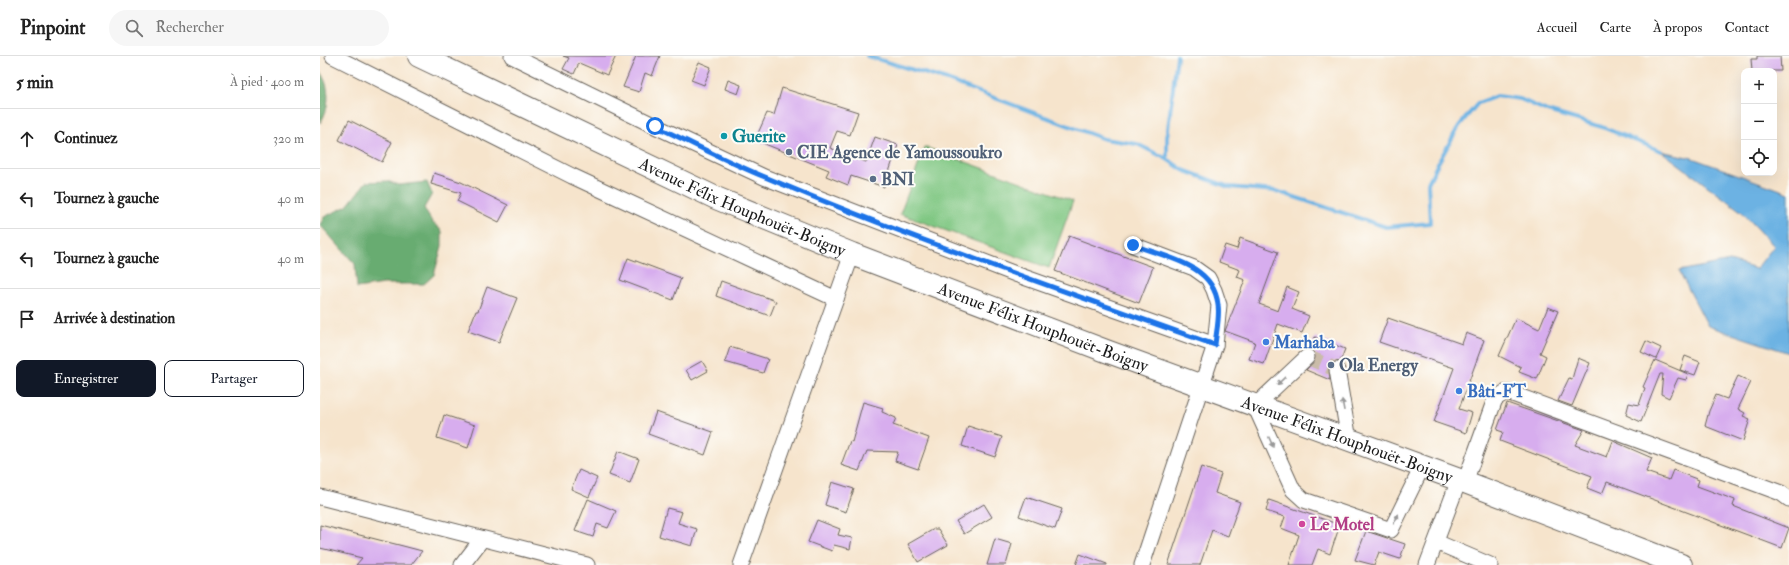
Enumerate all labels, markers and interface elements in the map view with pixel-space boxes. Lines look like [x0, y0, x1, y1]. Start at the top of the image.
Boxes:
search box [109, 10, 389, 46]
text: Pinpoint [20, 16, 85, 40]
icon: search [123, 17, 145, 39]
text: Rechercher [155, 18, 224, 37]
text: Accueil [1537, 19, 1577, 36]
text: Carte [1599, 19, 1631, 36]
text: À propos [1653, 19, 1702, 36]
text: Contact [1724, 19, 1769, 36]
map controls [1741, 68, 1777, 176]
button: + [1741, 68, 1777, 104]
text: 5 min [16, 72, 54, 93]
text: À pied · 400 m [230, 74, 304, 90]
button: − [1741, 104, 1777, 140]
route start [646, 117, 664, 135]
place label: Guerite [732, 126, 786, 147]
icon: ahead [16, 128, 38, 150]
text: Continuez [54, 129, 118, 148]
text: 320 m [273, 131, 304, 147]
marker: Guerite [719, 131, 729, 141]
button: locate [1741, 140, 1777, 176]
place label: CIE Agence de Yamoussoukro [797, 142, 1002, 164]
marker: CIE Agence de Yamoussoukro [784, 147, 794, 157]
street label: Avenue Félix Houphouët-Boigny [635, 152, 849, 262]
place label: BNI [881, 169, 914, 190]
marker: BNI [868, 174, 878, 184]
icon: left [16, 188, 38, 210]
text: Tournez à gauche [54, 189, 159, 208]
text: 40 m [278, 191, 304, 207]
route end [1124, 236, 1142, 254]
icon: left [16, 248, 38, 270]
text: Tournez à gauche [54, 249, 159, 268]
text: 40 m [278, 251, 304, 267]
street label: Avenue Félix Houphouët-Boigny [934, 277, 1152, 378]
icon: arrive [16, 308, 38, 330]
text: Arrivée à destination [54, 309, 175, 328]
place label: Marhaba [1273, 332, 1336, 353]
marker: Marhaba [1261, 337, 1271, 347]
place label: Ola Energy [1339, 355, 1419, 377]
button: Enregistrer [16, 360, 156, 397]
button: Partager [164, 360, 304, 397]
marker: Ola Energy [1326, 360, 1336, 370]
one-way arrow [1276, 377, 1286, 386]
place label: Bâti-FT [1467, 381, 1526, 402]
marker: Bâti-FT [1454, 386, 1464, 396]
street label: Avenue Félix Houphouët-Boigny [1238, 391, 1456, 489]
one-way arrow [1340, 399, 1346, 411]
one-way arrow [1268, 436, 1274, 447]
one-way arrow [1393, 513, 1399, 525]
place label: Le Motel [1310, 514, 1375, 535]
marker: Le Motel [1297, 519, 1307, 529]

